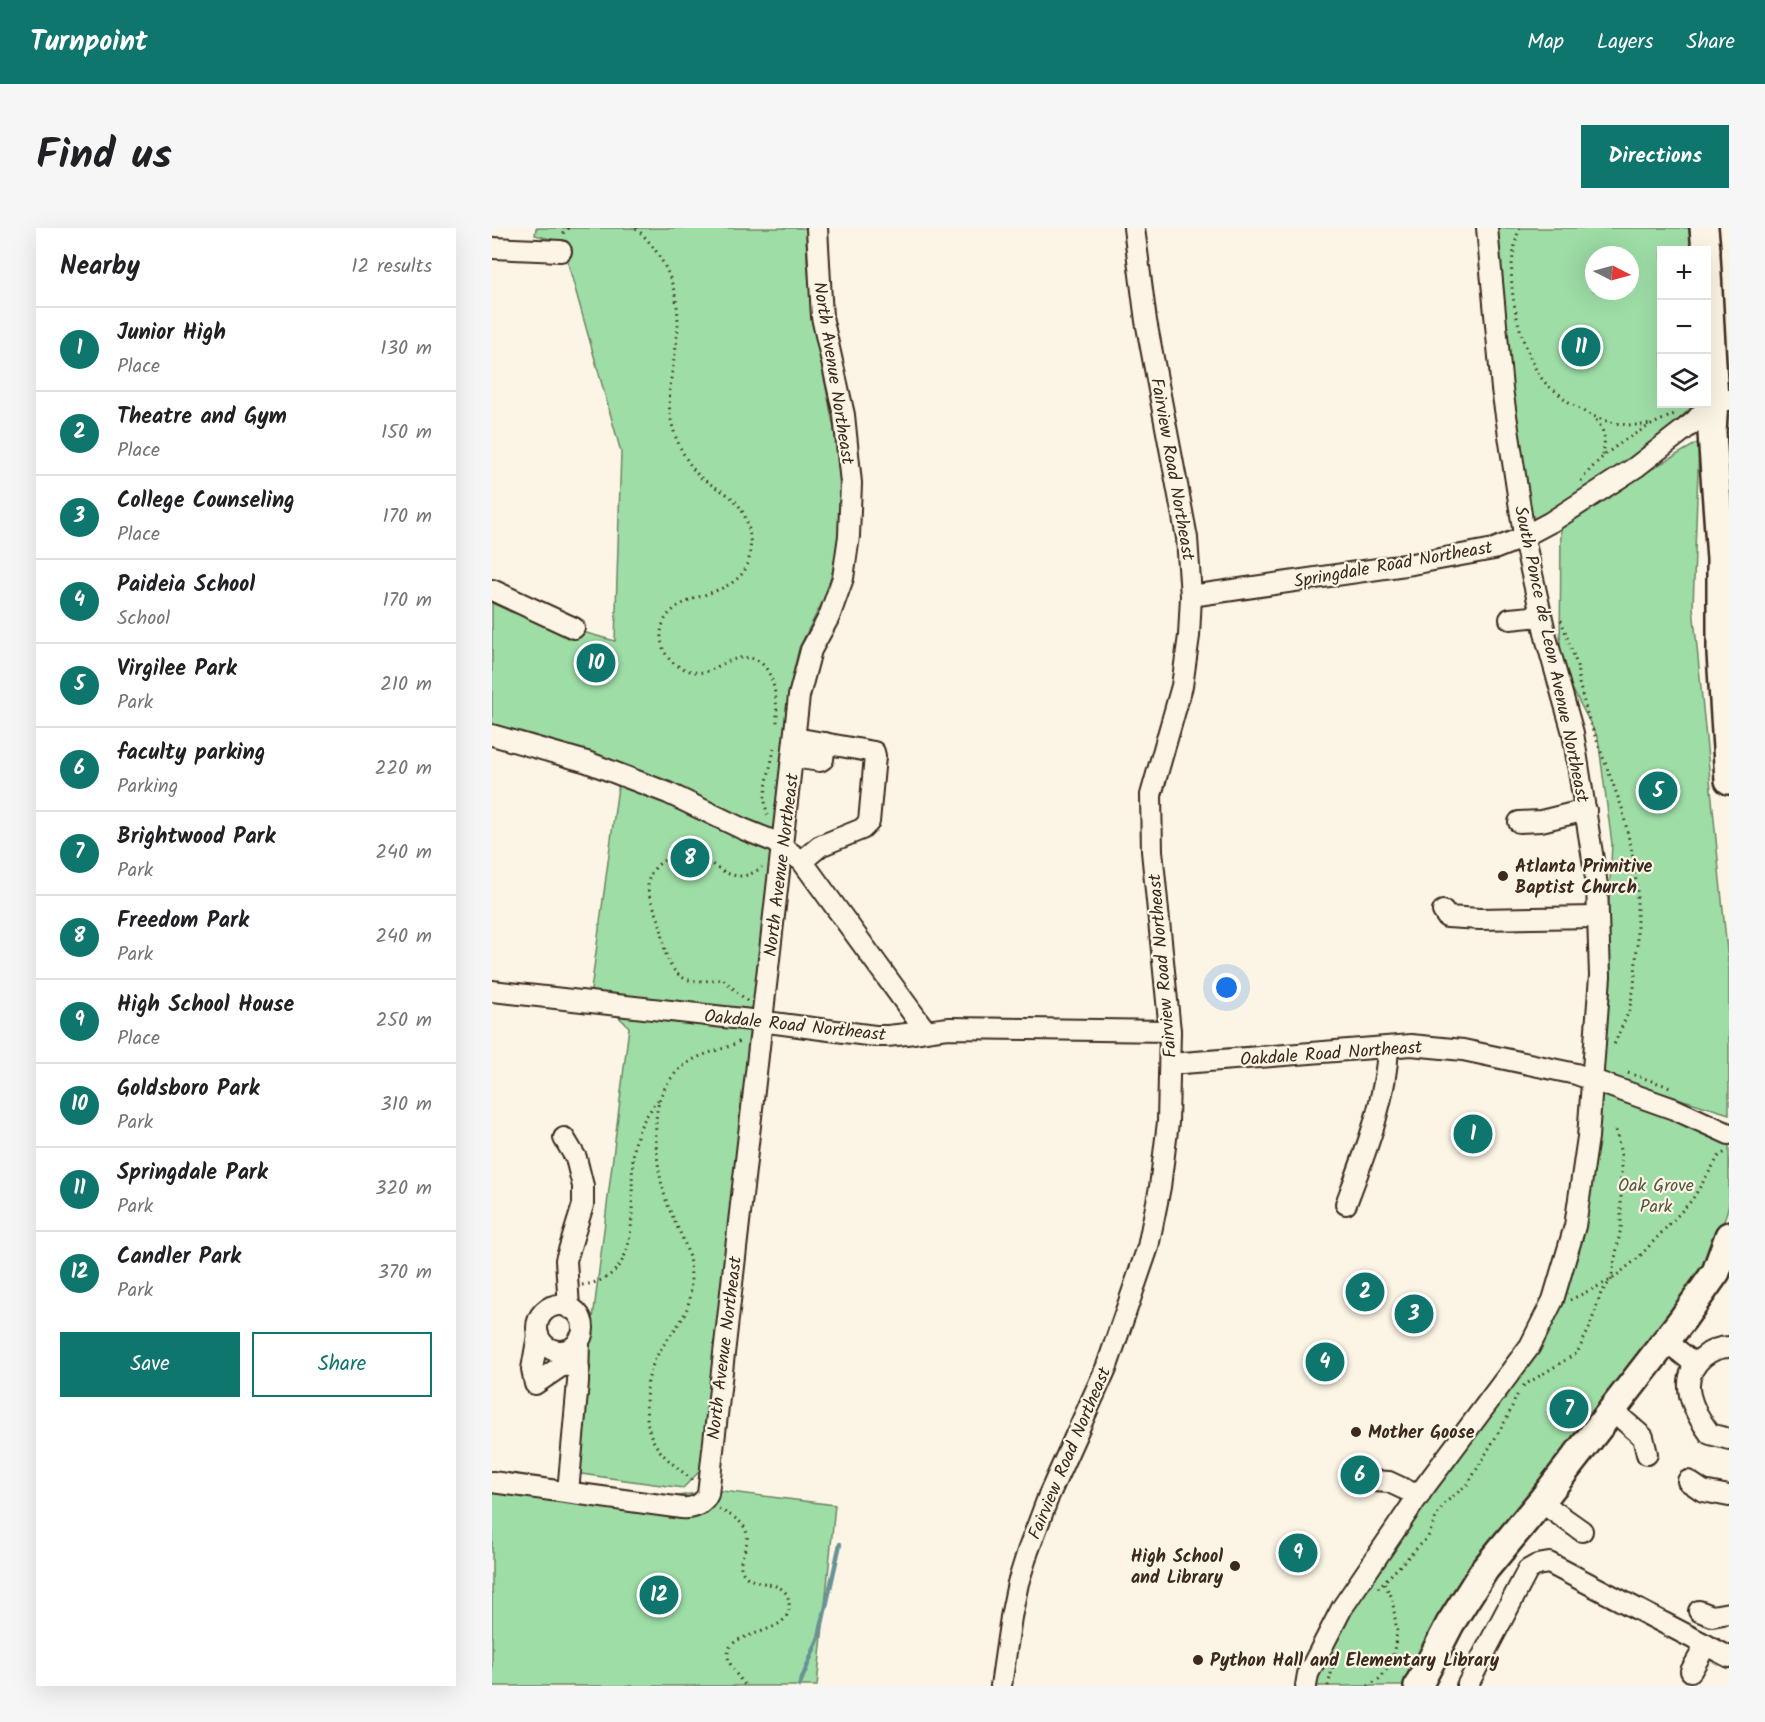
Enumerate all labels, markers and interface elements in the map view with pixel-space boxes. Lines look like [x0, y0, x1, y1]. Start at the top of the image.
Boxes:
text: Turnpoint [30, 20, 148, 65]
text: Map [1527, 26, 1564, 59]
text: Layers [1597, 26, 1653, 59]
text: Share [1686, 26, 1735, 59]
text: Find us [36, 123, 172, 190]
button: Directions [1581, 125, 1729, 188]
text: Nearby [60, 246, 140, 288]
north arrow [1585, 246, 1639, 300]
map controls [1657, 246, 1711, 408]
button: + [1657, 246, 1711, 300]
text: 12 results [351, 251, 432, 283]
street label: North Avenue Northeast [804, 280, 861, 468]
button: − [1657, 300, 1711, 354]
text: Junior High [117, 316, 226, 351]
pin: 11 [1562, 324, 1600, 370]
text: 1 [76, 333, 83, 365]
text: 130 m [380, 333, 432, 365]
text: Place [117, 351, 160, 383]
button: layers [1657, 354, 1711, 408]
street label: Fairview Road Northeast [1141, 376, 1202, 564]
text: Theatre and Gym [117, 400, 287, 435]
text: 2 [74, 417, 85, 449]
text: 150 m [381, 417, 432, 449]
text: Place [117, 435, 160, 467]
text: College Counseling [117, 484, 295, 519]
text: 3 [74, 501, 85, 533]
text: 170 m [383, 501, 432, 533]
street label: South Ponce de Leon Avenue Northeast [1505, 503, 1596, 806]
text: Place [117, 519, 160, 551]
street label: Springdale Road Northeast [1292, 534, 1496, 597]
text: Paideia School [117, 568, 255, 603]
text: 4 [74, 585, 85, 617]
text: 170 m [383, 585, 432, 617]
text: School [117, 603, 170, 635]
pin: 10 [576, 640, 616, 686]
text: Virgilee Park [117, 652, 237, 687]
text: 5 [74, 669, 85, 701]
text: 210 m [380, 669, 432, 701]
text: Park [117, 687, 153, 719]
text: faculty parking [117, 736, 265, 771]
text: 6 [74, 753, 85, 785]
text: 220 m [375, 753, 432, 785]
pin: 5 [1638, 768, 1678, 814]
text: Parking [117, 771, 178, 803]
street label: North Avenue Northeast [757, 771, 808, 958]
text: Brightwood Park [117, 820, 275, 855]
pin: 8 [670, 836, 710, 880]
text: 7 [75, 837, 84, 869]
text: 240 m [375, 837, 432, 869]
place label: Atlanta Primitive Baptist Church [1515, 853, 1653, 903]
text: Park [117, 855, 153, 887]
marker: Atlanta Primitive Baptist Church [1496, 869, 1510, 883]
street label: Fairview Road Northeast [1141, 872, 1186, 1059]
text: Freedom Park [117, 904, 249, 939]
text: 8 [74, 921, 85, 953]
text: 240 m [375, 921, 432, 953]
text: Park [117, 939, 153, 971]
your location [1212, 973, 1241, 1002]
text: High School House [117, 988, 294, 1023]
street label: Oakdale Road Northeast [703, 1003, 888, 1051]
text: 9 [74, 1005, 85, 1037]
text: 250 m [376, 1005, 432, 1037]
text: Place [117, 1023, 160, 1055]
street label: Oakdale Road Northeast [1239, 1034, 1424, 1075]
text: Goldsboro Park [117, 1072, 259, 1107]
text: 10 [71, 1089, 88, 1121]
text: 310 m [380, 1089, 432, 1121]
text: Park [117, 1107, 153, 1139]
pin: 1 [1454, 1112, 1492, 1156]
text: Springdale Park [117, 1156, 268, 1191]
park label: Oak Grove Park [1618, 1172, 1694, 1222]
text: 11 [73, 1173, 86, 1205]
text: 320 m [375, 1173, 432, 1205]
text: Park [117, 1191, 153, 1223]
text: Candler Park [117, 1240, 241, 1275]
street label: North Avenue Northeast [700, 1254, 751, 1441]
text: 12 [71, 1257, 88, 1289]
text: 370 m [377, 1257, 432, 1289]
pin: 2 [1346, 1270, 1384, 1314]
text: Park [117, 1275, 153, 1307]
pin: 3 [1394, 1292, 1434, 1336]
button: Save [60, 1332, 240, 1397]
button: Share [252, 1332, 432, 1397]
pin: 4 [1306, 1340, 1344, 1384]
street label: Fairview Road Northeast [1021, 1362, 1120, 1544]
pin: 7 [1550, 1386, 1588, 1432]
place label: Mother Goose [1368, 1419, 1475, 1448]
marker: Mother Goose [1349, 1425, 1363, 1439]
pin: 6 [1340, 1452, 1380, 1498]
pin: 9 [1278, 1530, 1318, 1576]
place label: High School and Library [1131, 1543, 1224, 1593]
marker: High School and Library [1228, 1559, 1242, 1573]
pin: 12 [640, 1572, 678, 1618]
place label: Python Hall and Elementary Library [1210, 1647, 1500, 1676]
marker: Python Hall and Elementary Library [1191, 1653, 1205, 1667]

